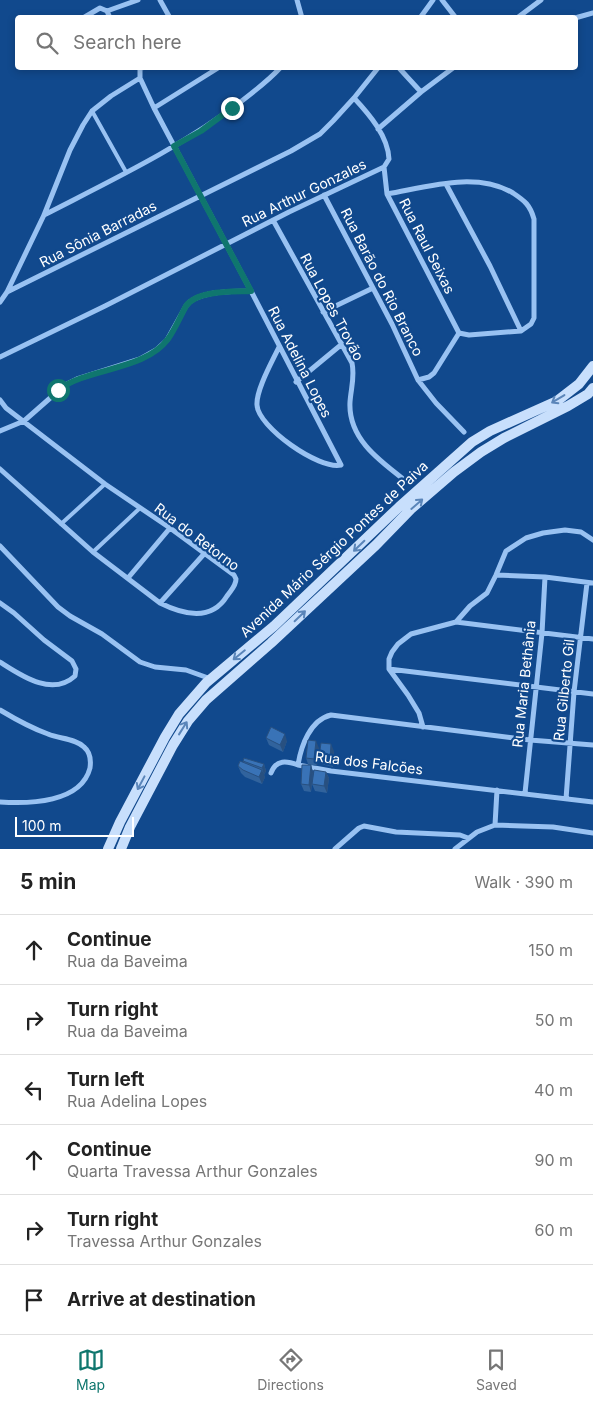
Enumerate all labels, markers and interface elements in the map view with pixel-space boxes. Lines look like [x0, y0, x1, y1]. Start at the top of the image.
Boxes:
search box [15, 15, 578, 70]
icon: search [33, 29, 61, 57]
text: Search here [73, 31, 182, 54]
route end [221, 97, 244, 120]
street label: Rua Arthur Gonzales [239, 155, 369, 230]
street label: Rua Raul Seixas [396, 195, 459, 296]
street label: Rua Sônia Barradas [36, 197, 159, 270]
street label: Rua Barão do Rio Branco [338, 205, 427, 359]
street label: Rua Lopes Trovão [297, 250, 368, 363]
street label: Rua Adelina Lopes [265, 303, 336, 420]
route start [47, 379, 70, 402]
one-way arrow [551, 395, 565, 405]
street label: Avenida Mário Sérgio Pontes de Paiva [236, 457, 431, 640]
one-way arrow [411, 498, 424, 509]
street label: Rua do Retorno [151, 499, 243, 574]
one-way arrow [352, 540, 365, 552]
one-way arrow [294, 610, 306, 622]
street label: Rua Maria Bethânia [508, 619, 539, 748]
street label: Rua Gilberto Gil [550, 638, 577, 742]
one-way arrow [232, 650, 245, 661]
one-way arrow [179, 721, 189, 735]
street label: Rua dos Falcões [314, 747, 424, 778]
one-way arrow [136, 775, 145, 790]
scale bar [15, 814, 134, 837]
text: 100 m [22, 817, 62, 834]
text: 5 min [20, 869, 76, 894]
text: Walk · 390 m [474, 872, 573, 892]
text: Continue [67, 928, 152, 951]
icon: ahead [20, 936, 48, 964]
text: 150 m [528, 940, 573, 960]
text: Rua da Baveima [67, 951, 188, 971]
text: Turn right [67, 998, 158, 1021]
icon: right [20, 1006, 48, 1034]
text: 50 m [535, 1010, 573, 1030]
text: Rua da Baveima [67, 1021, 188, 1041]
text: Turn left [67, 1068, 145, 1091]
icon: left [20, 1076, 48, 1104]
text: 40 m [534, 1080, 573, 1100]
text: Rua Adelina Lopes [67, 1091, 207, 1111]
text: Continue [67, 1138, 152, 1161]
icon: ahead [20, 1146, 48, 1174]
text: 90 m [534, 1150, 573, 1170]
text: Quarta Travessa Arthur Gonzales [67, 1161, 318, 1181]
text: Turn right [67, 1208, 158, 1231]
icon: right [20, 1216, 48, 1244]
text: 60 m [534, 1220, 573, 1240]
text: Travessa Arthur Gonzales [67, 1231, 262, 1251]
icon: arrive [20, 1286, 48, 1314]
text: Arrive at destination [67, 1288, 256, 1311]
tab: Map [76, 1346, 105, 1393]
tab: Directions [257, 1346, 324, 1393]
tab: Saved [476, 1346, 517, 1393]

